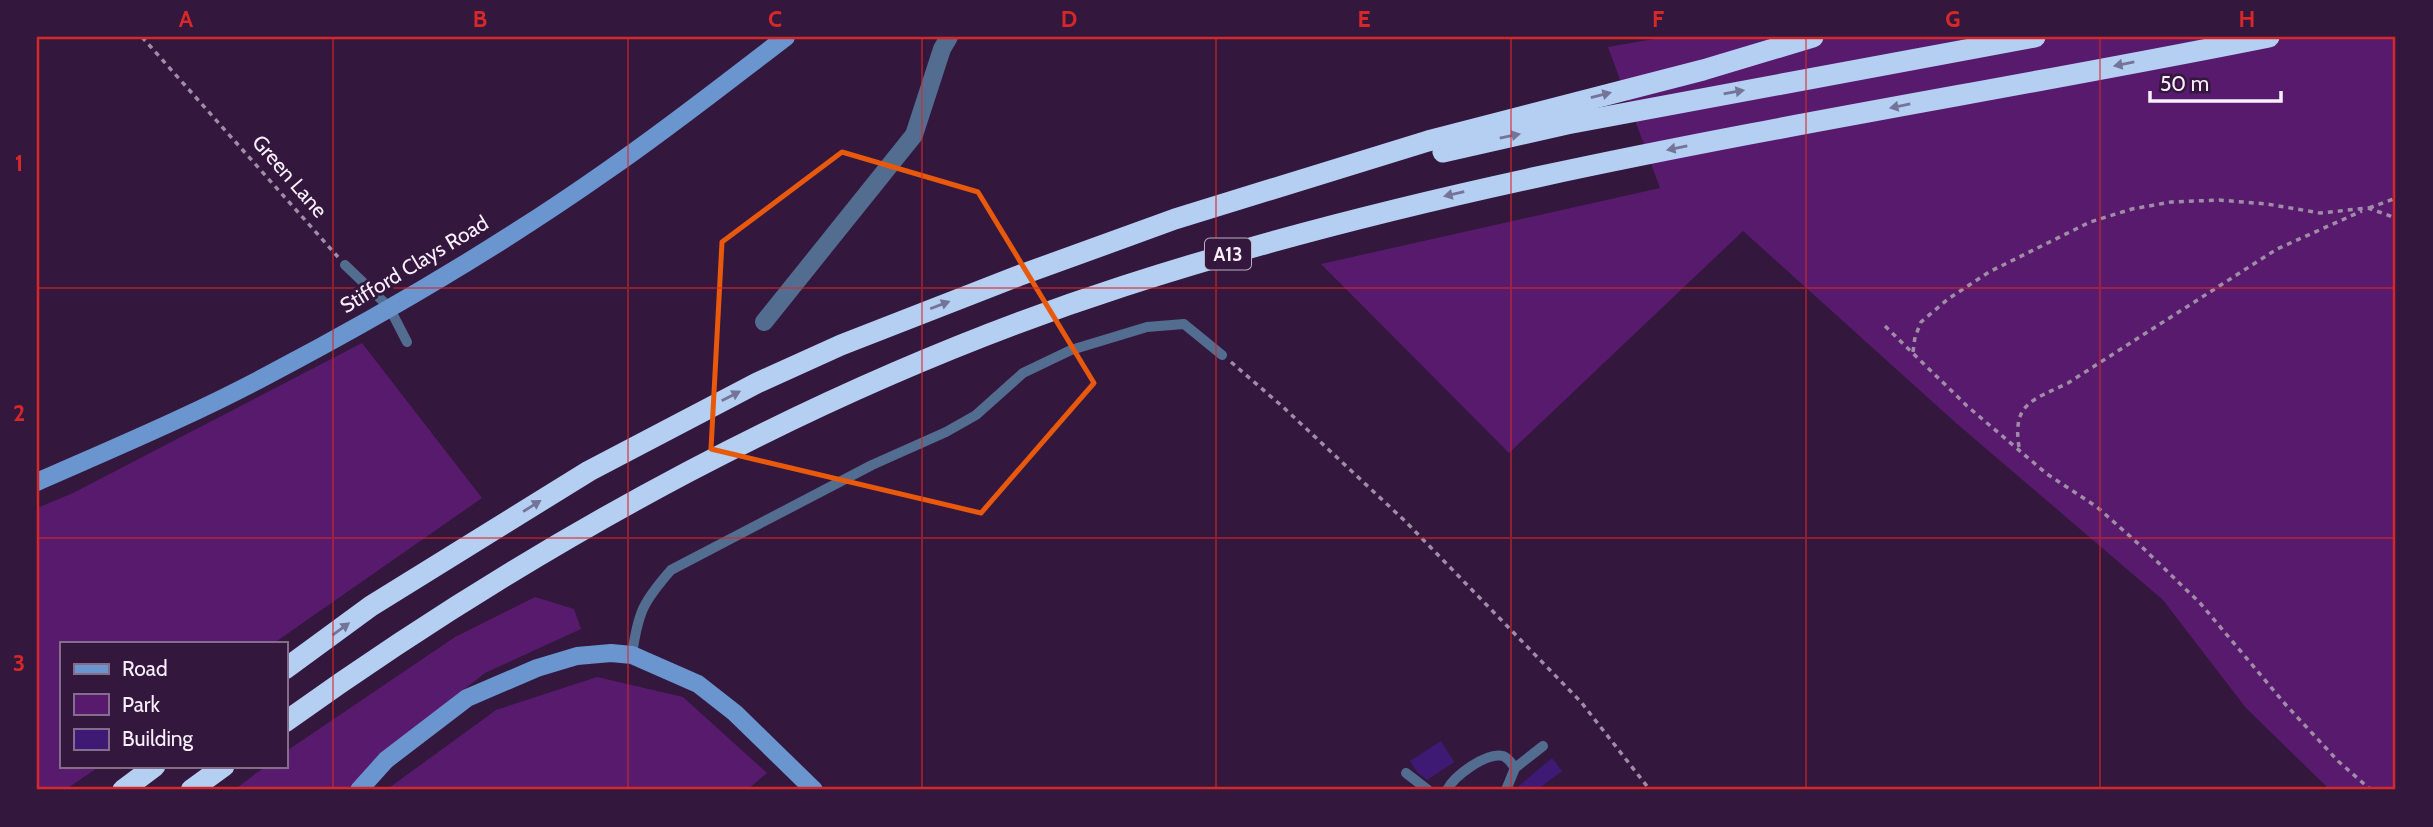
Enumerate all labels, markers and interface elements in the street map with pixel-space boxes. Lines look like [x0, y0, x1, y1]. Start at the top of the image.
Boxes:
text: A [179, 5, 194, 33]
text: B [473, 5, 487, 33]
text: C [768, 5, 782, 33]
text: D [1061, 5, 1077, 33]
text: E [1357, 5, 1371, 33]
text: F [1652, 5, 1664, 33]
text: G [1945, 5, 1961, 33]
text: H [2239, 5, 2255, 33]
one-way arrow [2113, 59, 2135, 70]
scale bar [2150, 60, 2281, 104]
text: 50 m [2160, 71, 2209, 96]
one-way arrow [1723, 86, 1745, 97]
one-way arrow [1590, 90, 1612, 101]
one-way arrow [1889, 101, 1911, 112]
street label: Green Lane [247, 130, 333, 223]
one-way arrow [1499, 130, 1521, 141]
one-way arrow [1666, 143, 1688, 154]
text: 1 [15, 149, 23, 177]
one-way arrow [1443, 189, 1465, 200]
street label: Stifford Clays Road [335, 210, 493, 318]
road number: A13 [1205, 238, 1251, 270]
one-way arrow [929, 300, 950, 311]
one-way arrow [721, 391, 741, 402]
text: 2 [13, 399, 25, 427]
one-way arrow [523, 500, 542, 513]
one-way arrow [331, 622, 350, 636]
legend [60, 642, 287, 768]
text: 3 [13, 649, 25, 677]
text: Road [122, 656, 168, 681]
text: Park [122, 692, 160, 717]
text: Building [122, 726, 194, 751]

